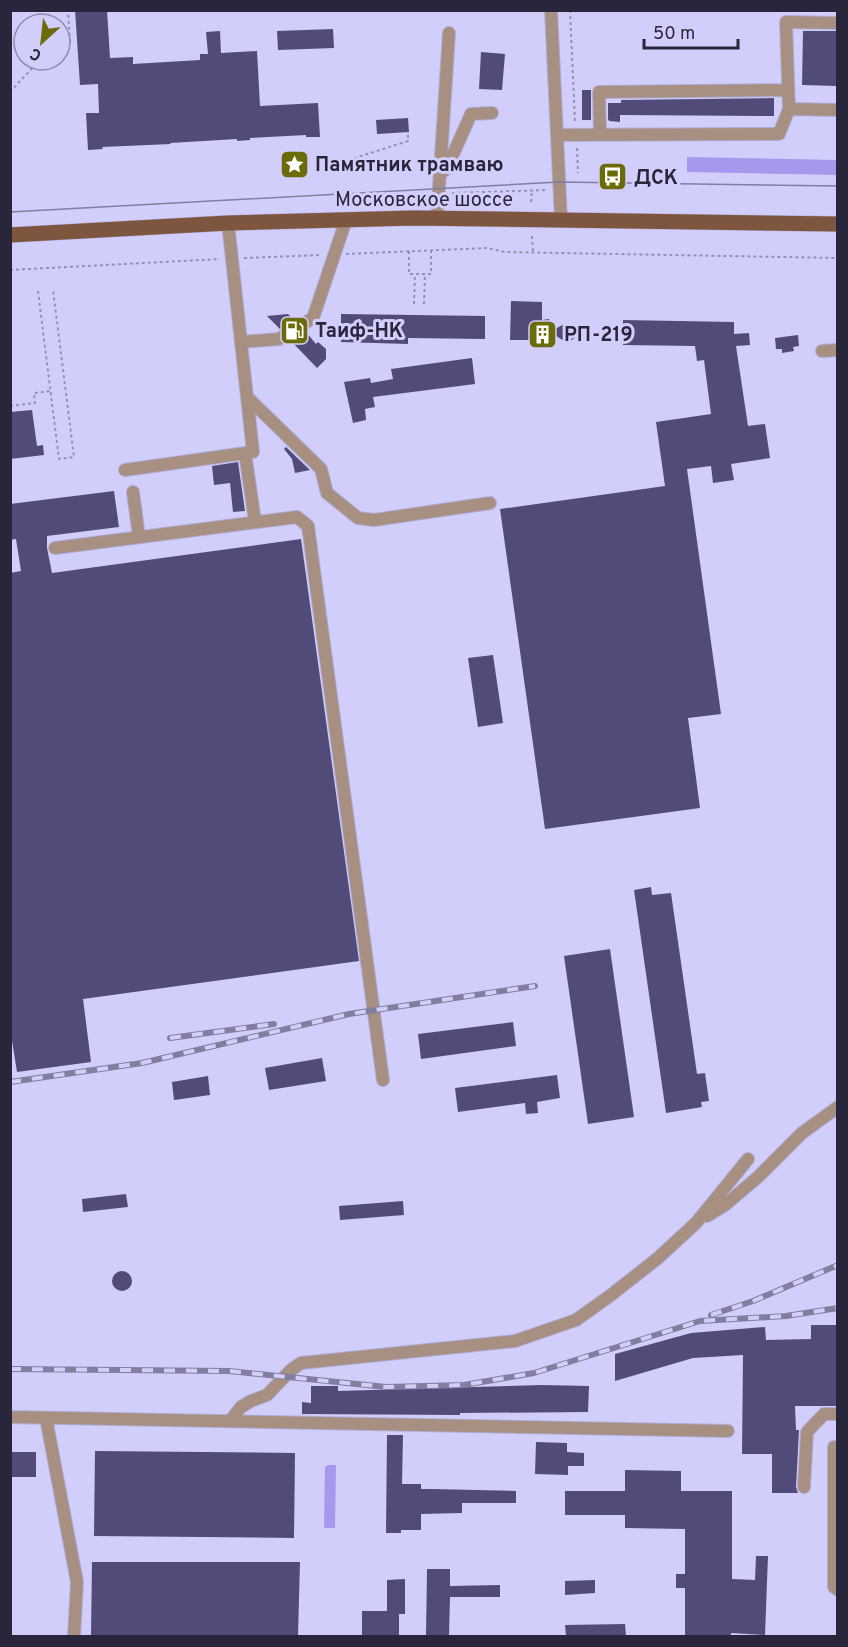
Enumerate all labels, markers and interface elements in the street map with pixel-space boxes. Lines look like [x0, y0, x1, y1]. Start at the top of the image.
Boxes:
north arrow [12, 12, 72, 72]
scale bar [644, 12, 738, 50]
text: 50 m [653, 23, 695, 46]
text: С [27, 42, 45, 65]
place icon: Памятник трамваю [278, 148, 310, 180]
place label: Памятник трамваю [315, 153, 504, 179]
bus stop icon: ДСК [597, 161, 629, 193]
place label: ДСК [634, 166, 678, 192]
street label: Московское шоссе [335, 188, 513, 214]
fuel station icon: Таиф-НК [278, 314, 310, 346]
building icon: РП-219 [527, 318, 559, 350]
place label: Таиф-НК [315, 319, 403, 345]
place label: РП-219 [564, 323, 633, 349]

